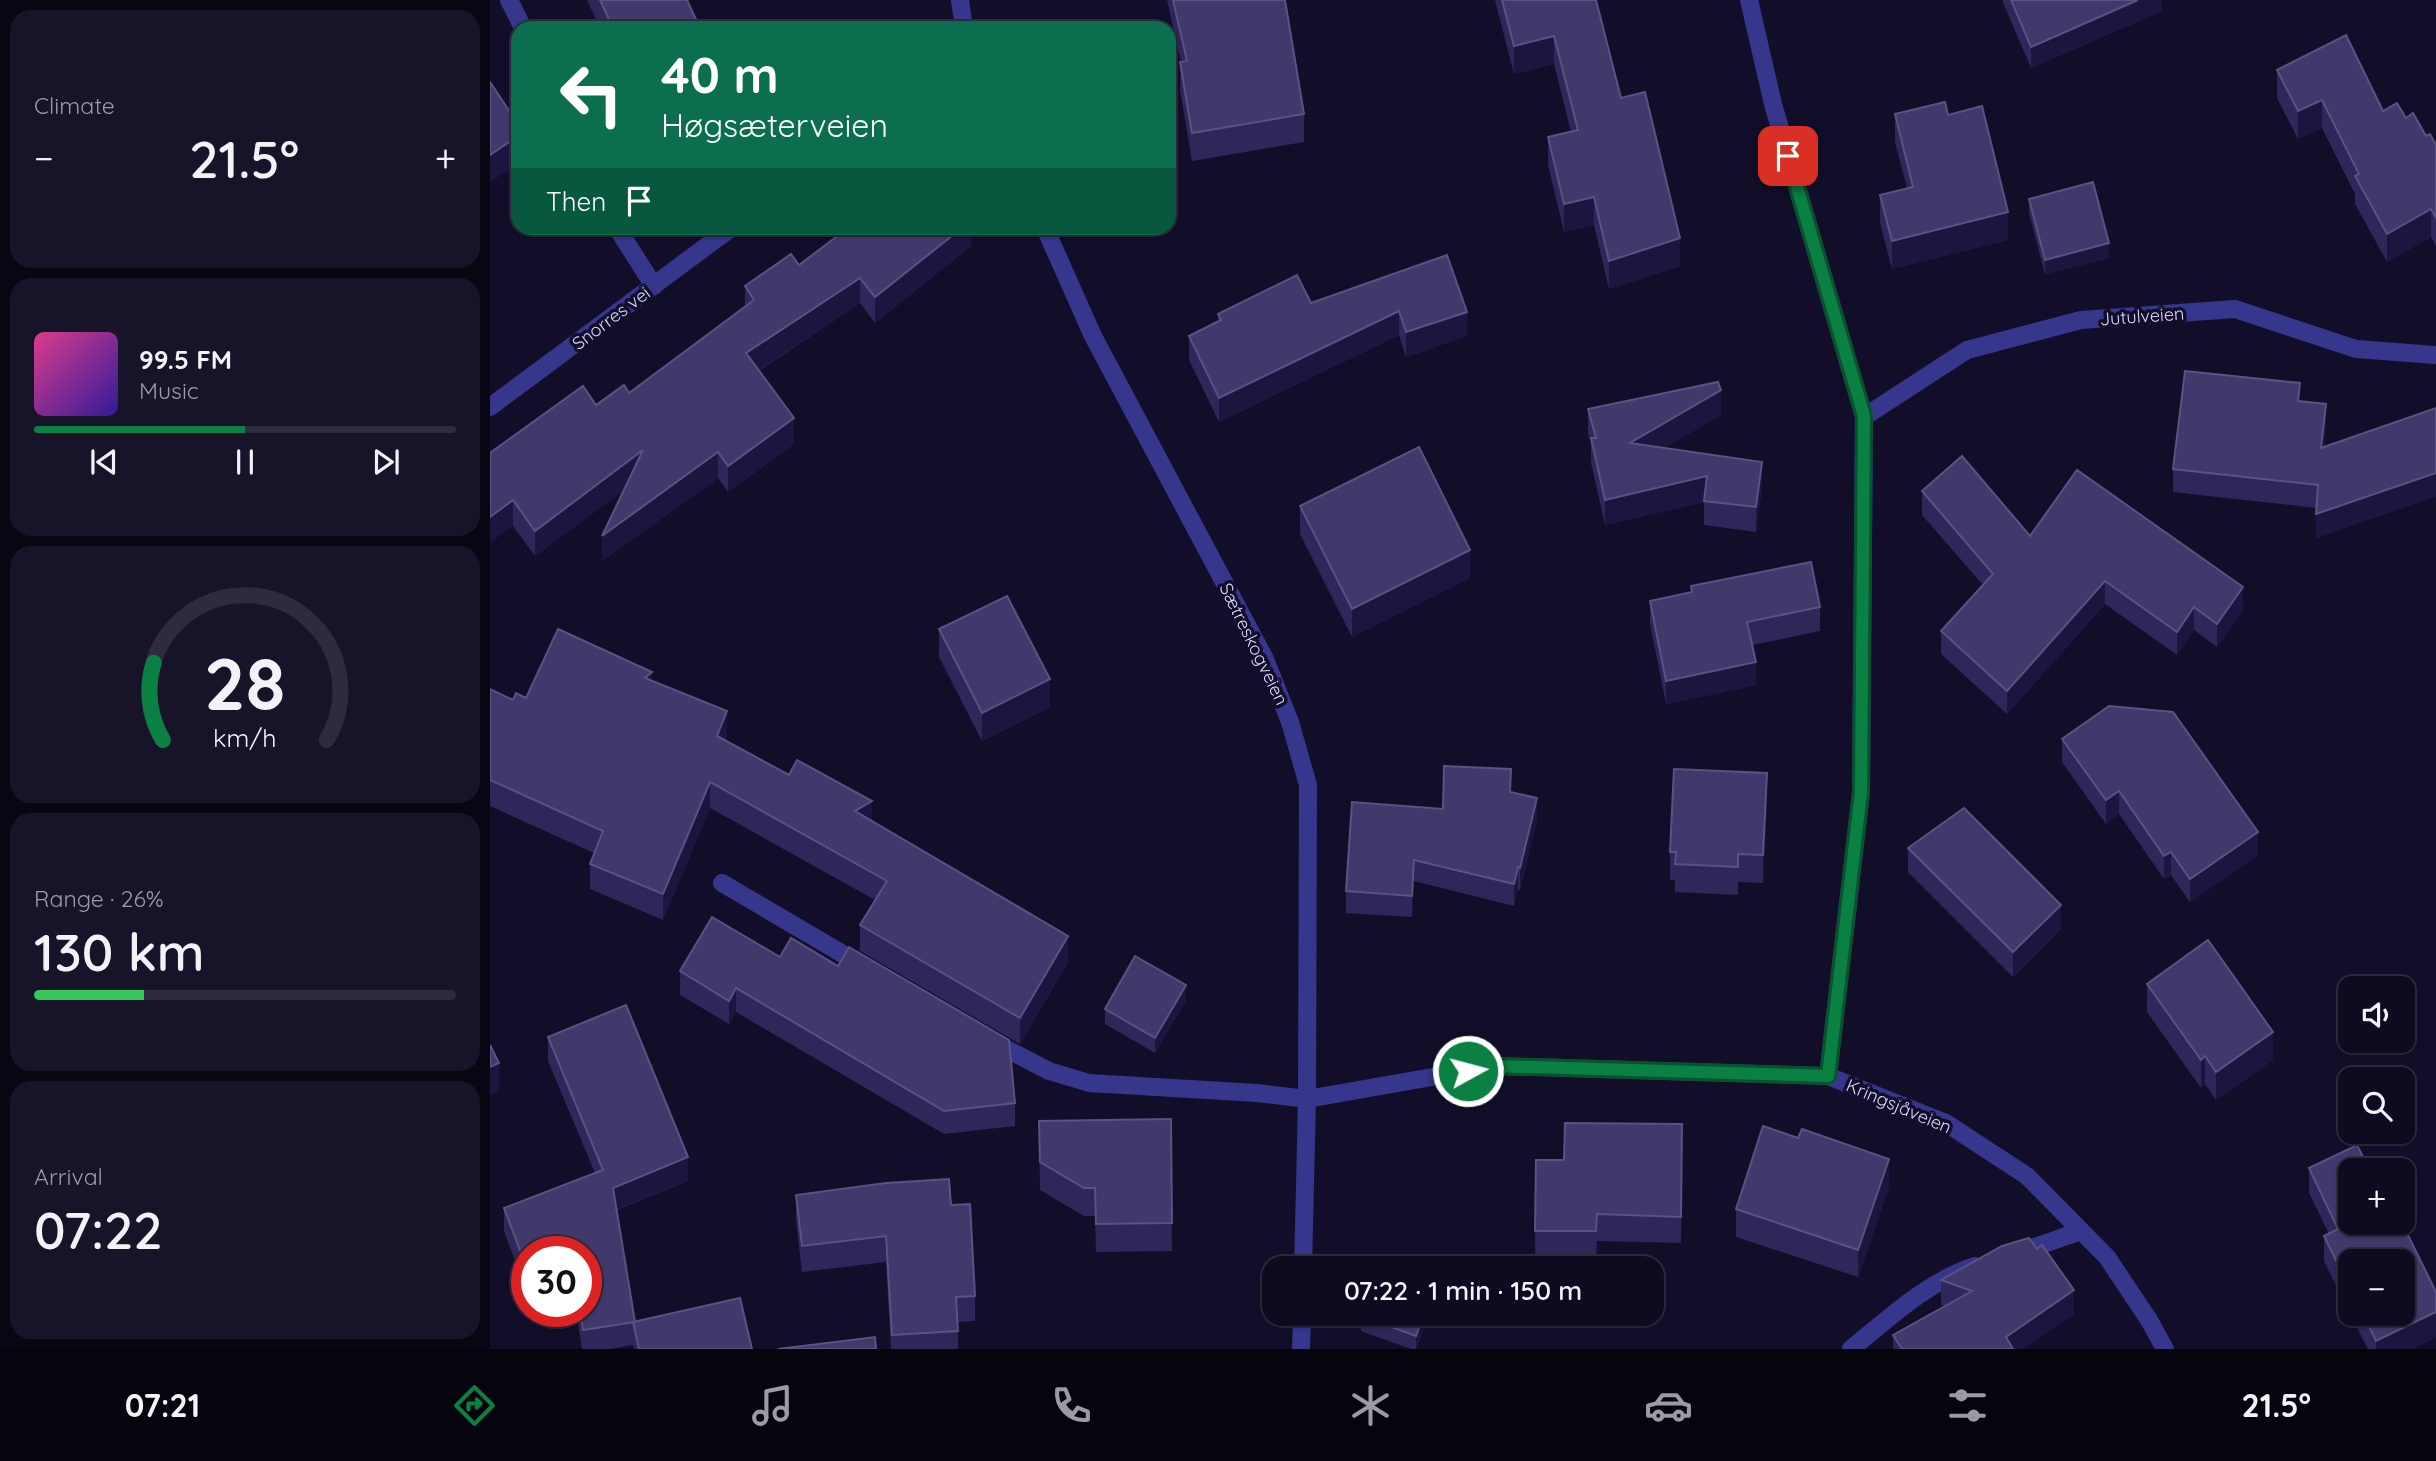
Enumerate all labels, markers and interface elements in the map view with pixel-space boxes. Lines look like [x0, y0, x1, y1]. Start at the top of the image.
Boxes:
text: 40 m [661, 44, 779, 105]
icon: left [546, 49, 637, 140]
text: Climate [34, 91, 115, 120]
text: Høgsæterveien [661, 105, 888, 145]
text: 21.5° [189, 126, 299, 191]
pin [1758, 126, 1818, 186]
text: − [34, 134, 54, 182]
text: + [435, 134, 456, 182]
icon: arrive [1769, 137, 1807, 175]
icon: arrive [620, 182, 658, 220]
text: Then [546, 185, 606, 218]
street label: Snorres vei [567, 281, 655, 355]
street label: Jutulveien [2099, 302, 2185, 330]
text: 99.5 FM [139, 343, 232, 376]
text: Music [139, 376, 199, 405]
icon: previous [85, 443, 123, 481]
icon: pause [226, 443, 264, 481]
icon: next [367, 443, 405, 481]
street label: Sætreskogveien [1215, 579, 1293, 709]
text: 28 [204, 638, 286, 729]
text: km/h [213, 722, 277, 753]
text: Range · 26% [34, 884, 164, 913]
text: 130 km [34, 919, 205, 984]
map controls [2338, 976, 2415, 1326]
button: sound [2338, 976, 2415, 1053]
position arrow [1431, 1034, 1505, 1108]
button: search [2338, 1067, 2415, 1144]
street label: Kringsjåveien [1843, 1073, 1955, 1139]
button: + [2338, 1158, 2415, 1235]
text: Arrival [34, 1162, 103, 1191]
text: 07:22 [34, 1197, 163, 1262]
speed limit sign: 30 [511, 1236, 602, 1327]
button: − [2338, 1249, 2415, 1326]
text: 07:22 · 1 min · 150 m [1344, 1274, 1582, 1307]
icon: directions [450, 1381, 499, 1430]
icon: music [748, 1381, 797, 1430]
icon: phone [1047, 1381, 1096, 1430]
icon: climate [1346, 1381, 1395, 1430]
icon: car [1644, 1381, 1693, 1430]
icon: filters [1943, 1381, 1992, 1430]
text: 07:21 [125, 1385, 200, 1425]
text: 21.5° [2242, 1385, 2311, 1425]

